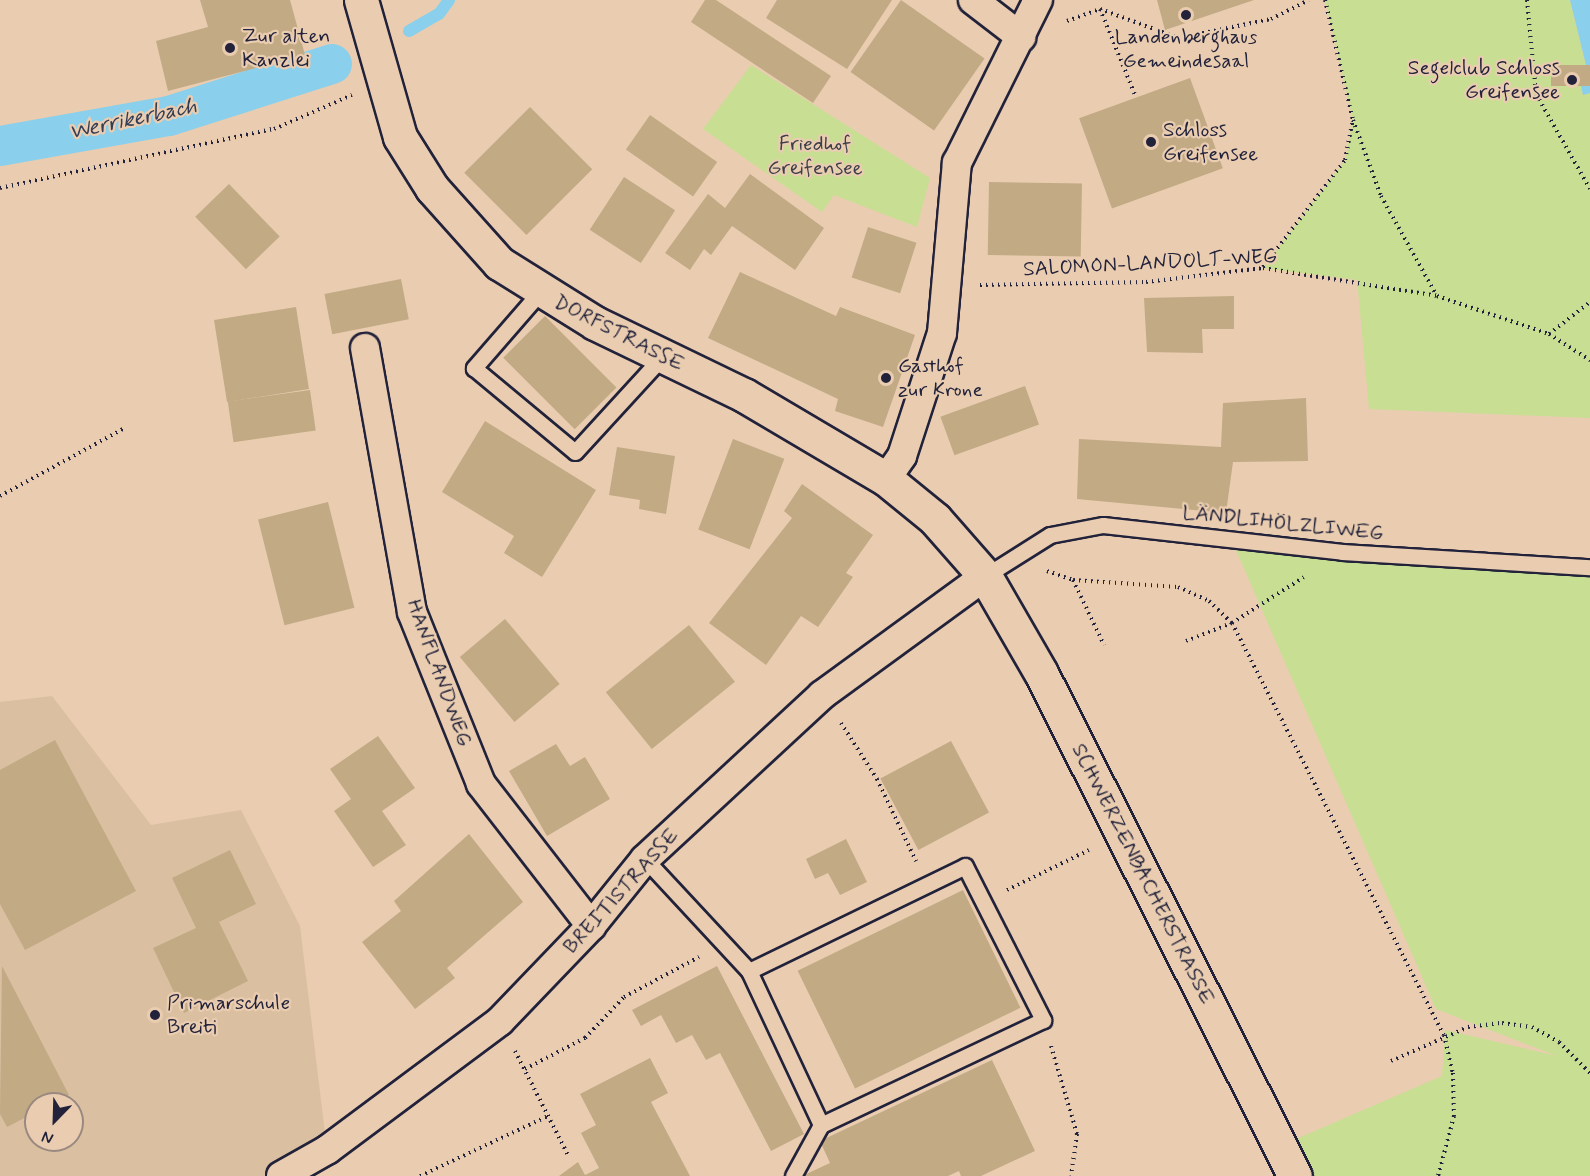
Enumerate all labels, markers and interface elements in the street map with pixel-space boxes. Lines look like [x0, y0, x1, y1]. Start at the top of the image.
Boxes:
marker: Landenberghaus Gemeindesaal [1179, 8, 1193, 22]
place label: Zur alten Kanzlei [242, 23, 332, 73]
place label: Landenberghaus Gemeindesaal [1115, 24, 1257, 74]
marker: Zur alten Kanzlei [223, 41, 237, 55]
place label: Segelclub Schloss Greifensee [1408, 55, 1560, 105]
marker: Segelclub Schloss Greifensee [1565, 73, 1579, 87]
water label: Werrikerbach [67, 94, 199, 146]
place label: Schloss Greifensee [1163, 117, 1258, 167]
park label: Friedhof Greifensee [767, 131, 863, 181]
marker: Schloss Greifensee [1144, 135, 1158, 149]
street label: SALOMON-LANDOLT-WEG [1022, 244, 1278, 282]
street label: DORFSTRASSE [550, 289, 688, 377]
place label: Gasthof zur Krone [898, 353, 985, 403]
marker: Gasthof zur Krone [879, 371, 893, 385]
street label: LÄNDLIHÖLZLIWEG [1181, 500, 1385, 546]
street label: HANFLANDWEG [401, 596, 477, 750]
street label: SCHWERZENBACHERSTRASSE [1066, 739, 1220, 1009]
street label: BREITISTRASSE [558, 823, 684, 959]
place label: Primarschule Breiti [167, 990, 290, 1040]
marker: Primarschule Breiti [148, 1008, 162, 1022]
north arrow [24, 1092, 84, 1152]
text: N [39, 1125, 57, 1149]

